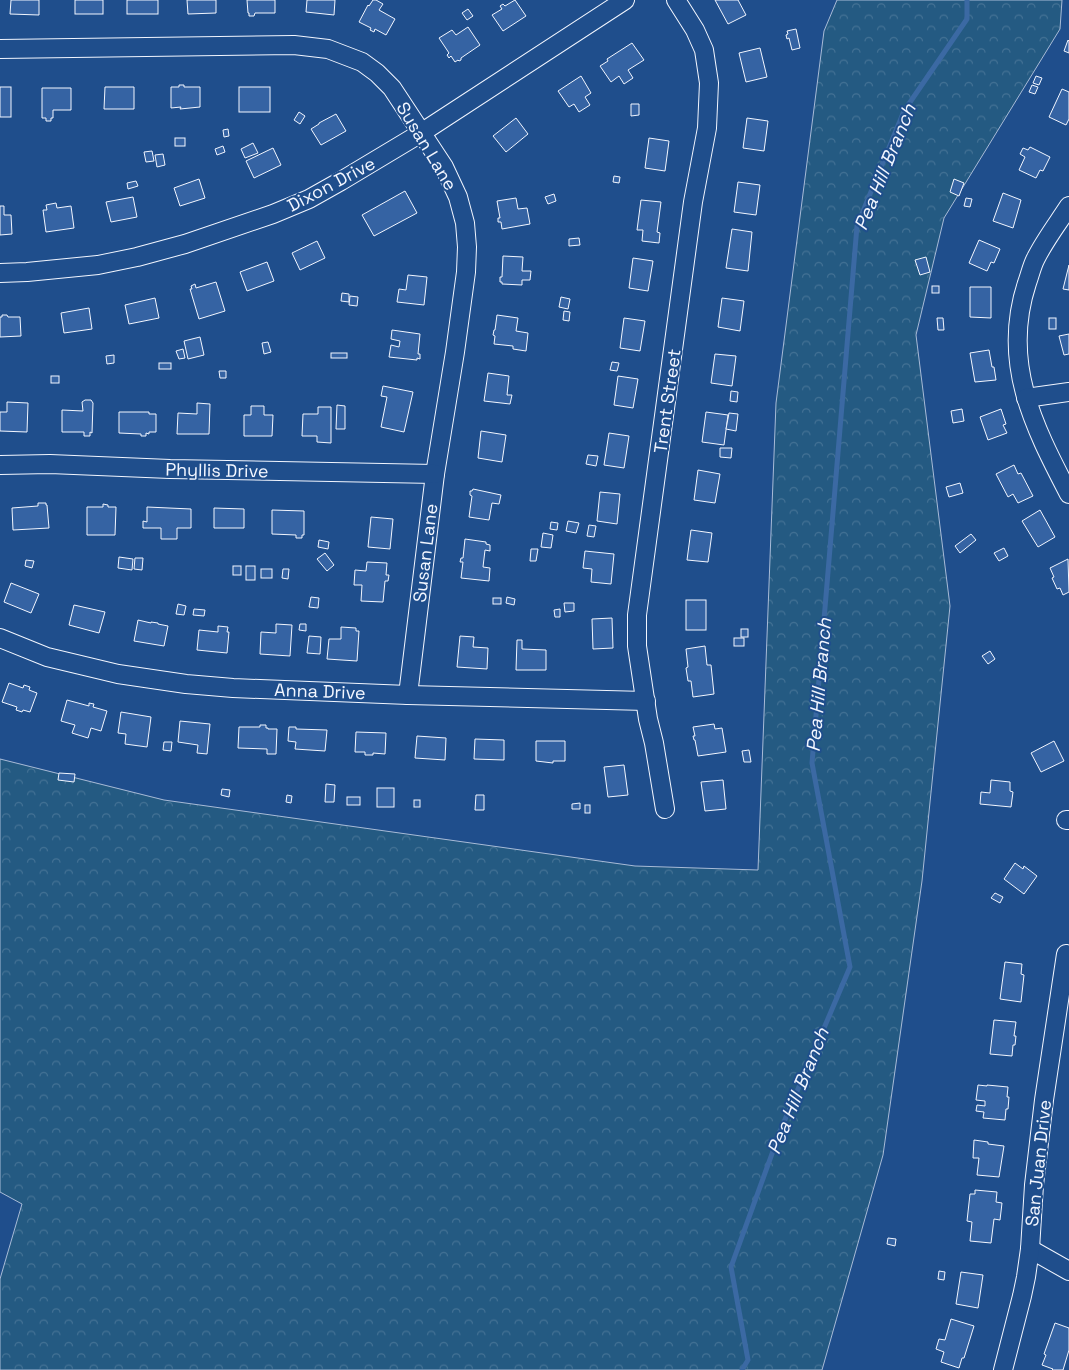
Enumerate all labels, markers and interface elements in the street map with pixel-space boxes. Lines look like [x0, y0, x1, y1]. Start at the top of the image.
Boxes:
street label: Susan Lane [392, 97, 462, 195]
water label: Pea Hill Branch [848, 100, 922, 234]
street label: Dixon Drive [283, 151, 379, 217]
street label: Trent Street [648, 347, 686, 455]
street label: Phyllis Drive [165, 458, 269, 482]
street label: Susan Lane [408, 502, 442, 604]
water label: Pea Hill Branch [801, 617, 837, 753]
street label: Anna Drive [274, 678, 366, 704]
water label: Pea Hill Branch [761, 1024, 835, 1158]
street label: San Juan Drive [1020, 1098, 1056, 1228]

